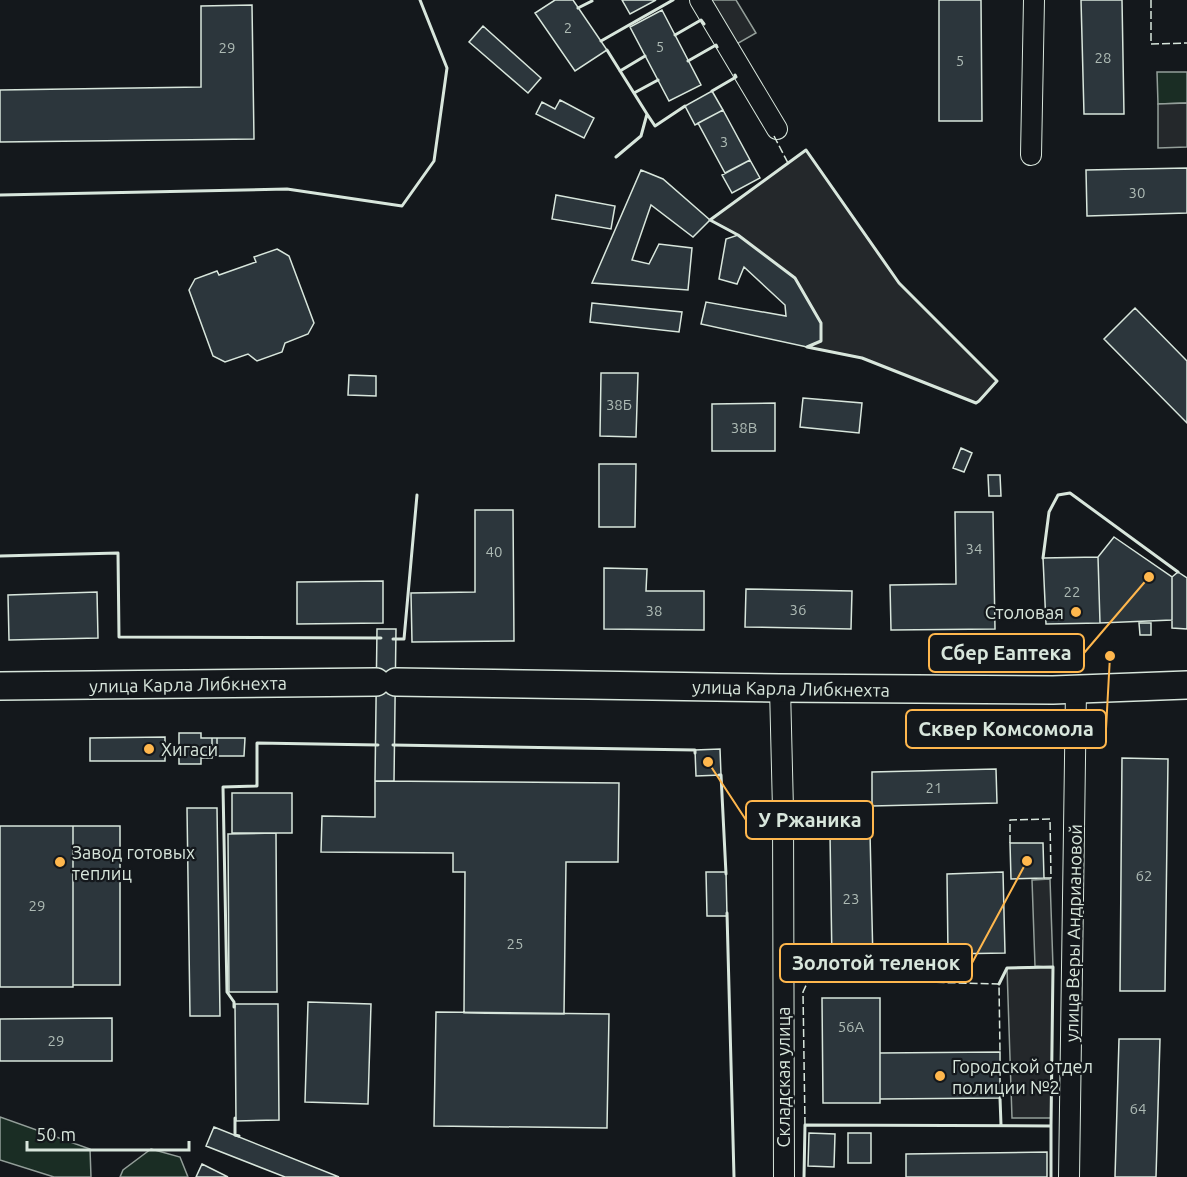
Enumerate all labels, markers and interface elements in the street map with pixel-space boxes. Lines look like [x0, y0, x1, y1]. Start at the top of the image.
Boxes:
house number: 2 [564, 19, 572, 36]
house number: 5 [656, 38, 664, 55]
house number: 29 [219, 39, 235, 56]
house number: 28 [1095, 49, 1111, 66]
house number: 5 [956, 52, 964, 69]
house number: 3 [720, 133, 728, 150]
house number: 30 [1129, 184, 1145, 201]
house number: 38Б [606, 396, 632, 413]
house number: 38В [731, 419, 757, 436]
house number: 34 [966, 540, 982, 557]
house number: 40 [486, 543, 502, 560]
house number: 22 [1064, 583, 1080, 600]
house number: 36 [790, 601, 806, 618]
house number: 38 [646, 602, 662, 619]
place label: Столовая [985, 602, 1064, 622]
marker: Столовая [1069, 605, 1083, 619]
callout: Сбер Еаптека [929, 634, 1084, 672]
text: Сбер Еаптека [940, 641, 1072, 664]
street label: улица Карла Либкнехта [89, 672, 287, 696]
street label: улица Карла Либкнехта [692, 676, 890, 700]
callout: Сквер Комсомола [906, 710, 1106, 748]
text: Сквер Комсомола [918, 717, 1094, 740]
place label: Хигаси [161, 739, 218, 759]
marker: Хигаси [142, 742, 156, 756]
house number: 21 [926, 779, 942, 796]
callout: У Ржаника [746, 801, 873, 839]
text: У Ржаника [758, 808, 862, 831]
street label: улица Веры Андриановой [1061, 824, 1085, 1042]
place label: Завод готовых теплиц [72, 842, 195, 883]
marker: Завод готовых теплиц [53, 855, 67, 869]
house number: 62 [1136, 867, 1152, 884]
house number: 23 [843, 890, 859, 907]
house number: 29 [29, 897, 45, 914]
house number: 25 [507, 935, 523, 952]
callout: Золотой теленок [780, 944, 972, 982]
text: Золотой теленок [792, 951, 961, 974]
street label: Складская улица [773, 1007, 793, 1147]
house number: 56А [838, 1018, 865, 1035]
house number: 29 [48, 1032, 64, 1049]
place label: Городской отдел полиции №2 [952, 1056, 1093, 1097]
marker: Городской отдел полиции №2 [933, 1069, 947, 1083]
house number: 64 [1130, 1100, 1146, 1117]
scale bar [27, 1114, 189, 1152]
text: 50 m [36, 1124, 76, 1144]

